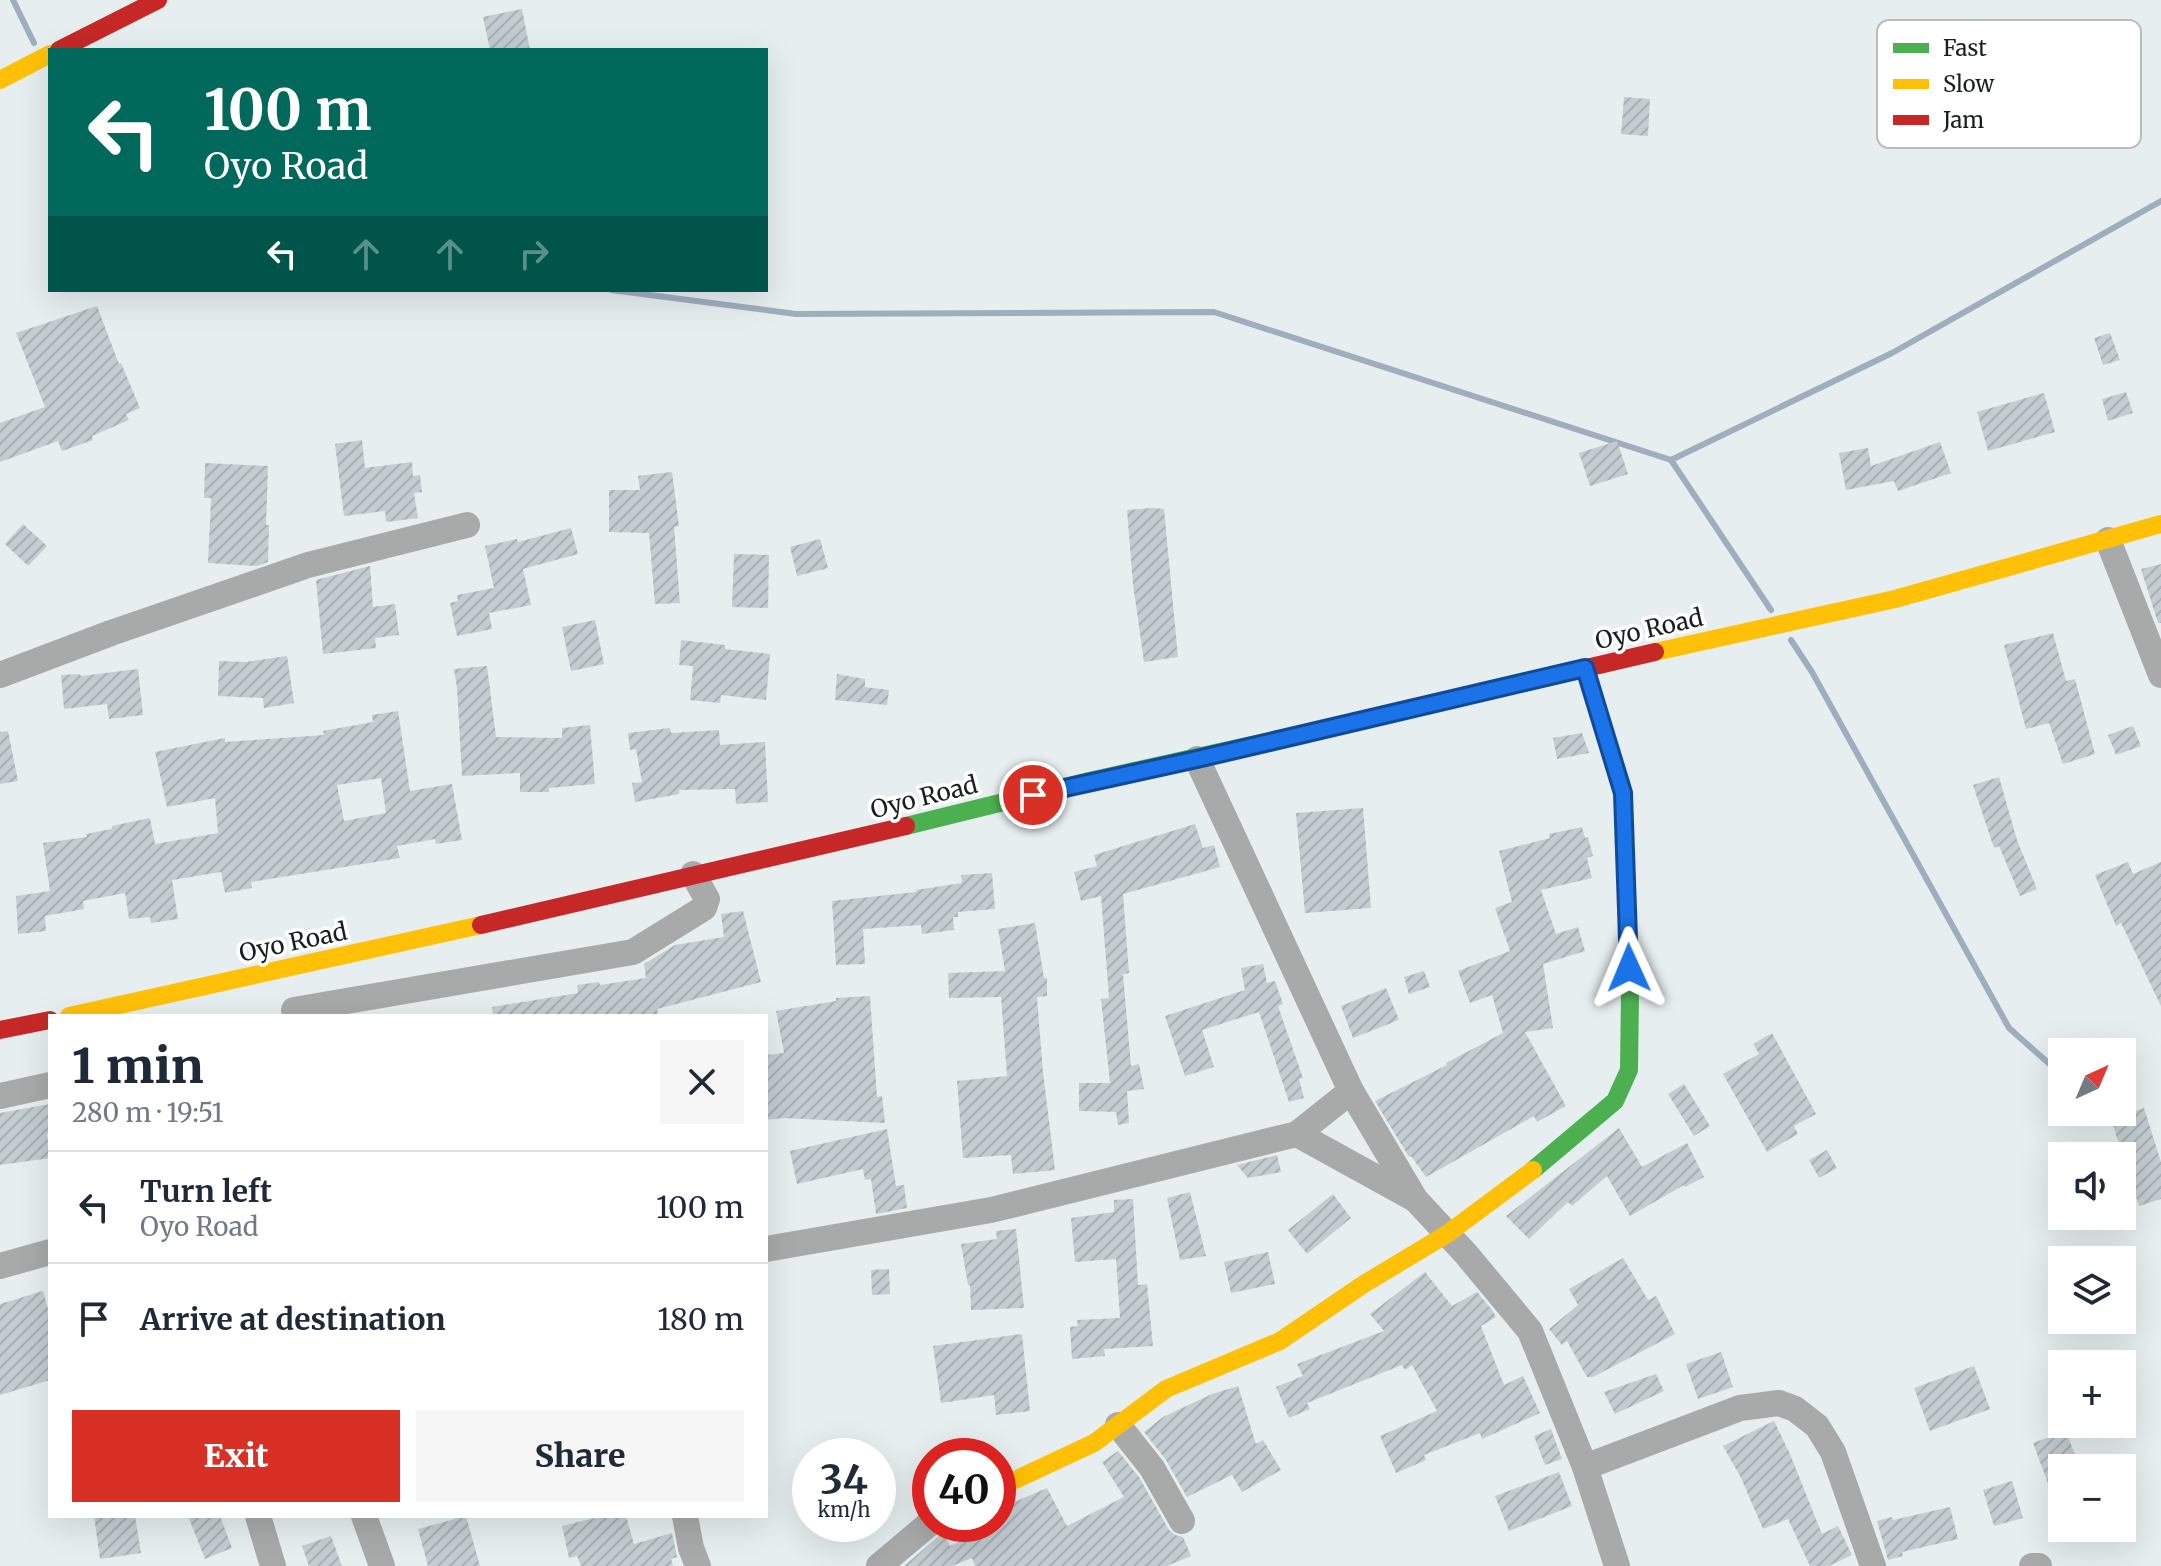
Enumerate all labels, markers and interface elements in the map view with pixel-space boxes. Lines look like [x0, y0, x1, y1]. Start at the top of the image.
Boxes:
legend [1877, 20, 2141, 148]
text: Fast [1943, 34, 1987, 62]
text: Slow [1943, 70, 1994, 98]
text: 100 m [204, 75, 372, 145]
icon: left [72, 80, 176, 184]
text: Jam [1942, 106, 1984, 134]
text: Oyo Road [204, 144, 368, 189]
icon: left [260, 232, 304, 276]
icon: ahead [344, 232, 388, 276]
icon: ahead [428, 232, 472, 276]
icon: right [512, 232, 556, 276]
street label: Oyo Road [1592, 602, 1706, 656]
pin [999, 761, 1067, 829]
street label: Oyo Road [867, 769, 981, 825]
icon: arrive [1011, 773, 1055, 817]
street label: Oyo Road [236, 915, 350, 969]
position arrow [1587, 926, 1671, 1010]
text: 1 min [72, 1036, 204, 1096]
north arrow [2048, 1038, 2136, 1126]
map controls [2048, 1038, 2136, 1542]
button: close [660, 1040, 744, 1124]
text: 280 m · 19:51 [72, 1096, 224, 1129]
button: sound [2048, 1142, 2136, 1230]
text: Turn left [140, 1172, 272, 1210]
icon: left [72, 1185, 116, 1229]
text: 100 m [656, 1188, 744, 1226]
text: Oyo Road [140, 1210, 259, 1243]
button: layers [2048, 1246, 2136, 1334]
icon: arrive [72, 1297, 116, 1341]
text: Arrive at destination [140, 1300, 446, 1338]
text: 180 m [657, 1300, 744, 1338]
button: + [2048, 1350, 2136, 1438]
button: Exit [72, 1410, 400, 1502]
button: Share [416, 1410, 744, 1502]
speed limit sign: 40 [912, 1438, 1016, 1542]
button: − [2048, 1454, 2136, 1542]
text: 34 [820, 1455, 868, 1505]
text: km/h [818, 1497, 870, 1522]

